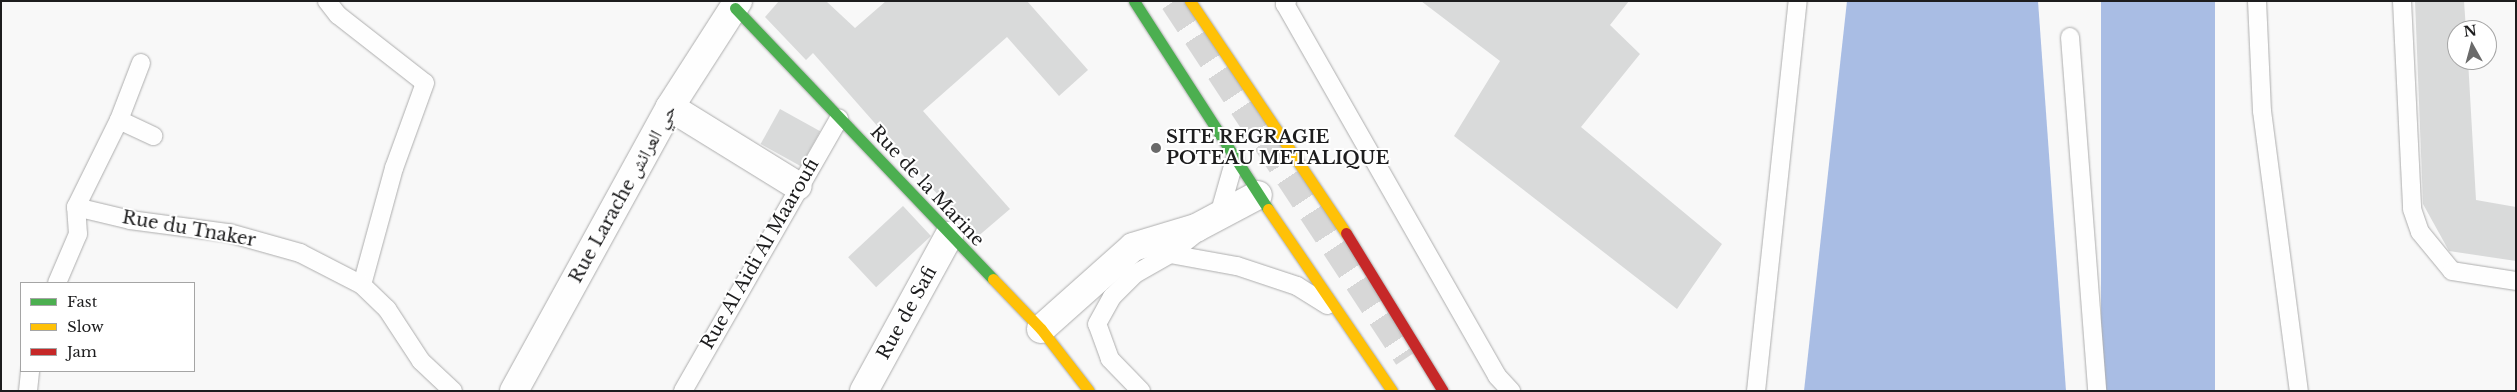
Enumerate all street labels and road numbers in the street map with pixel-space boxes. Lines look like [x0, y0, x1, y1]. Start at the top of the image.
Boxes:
street label: Rue Larache حي العرائش [565, 101, 681, 287]
street label: Rue de la Marine [865, 121, 989, 251]
street label: Rue Al Aidi Al Maaroufi [696, 154, 824, 354]
street label: Rue du Tnaker [120, 207, 258, 251]
street label: Rue de Safi [873, 263, 941, 363]

